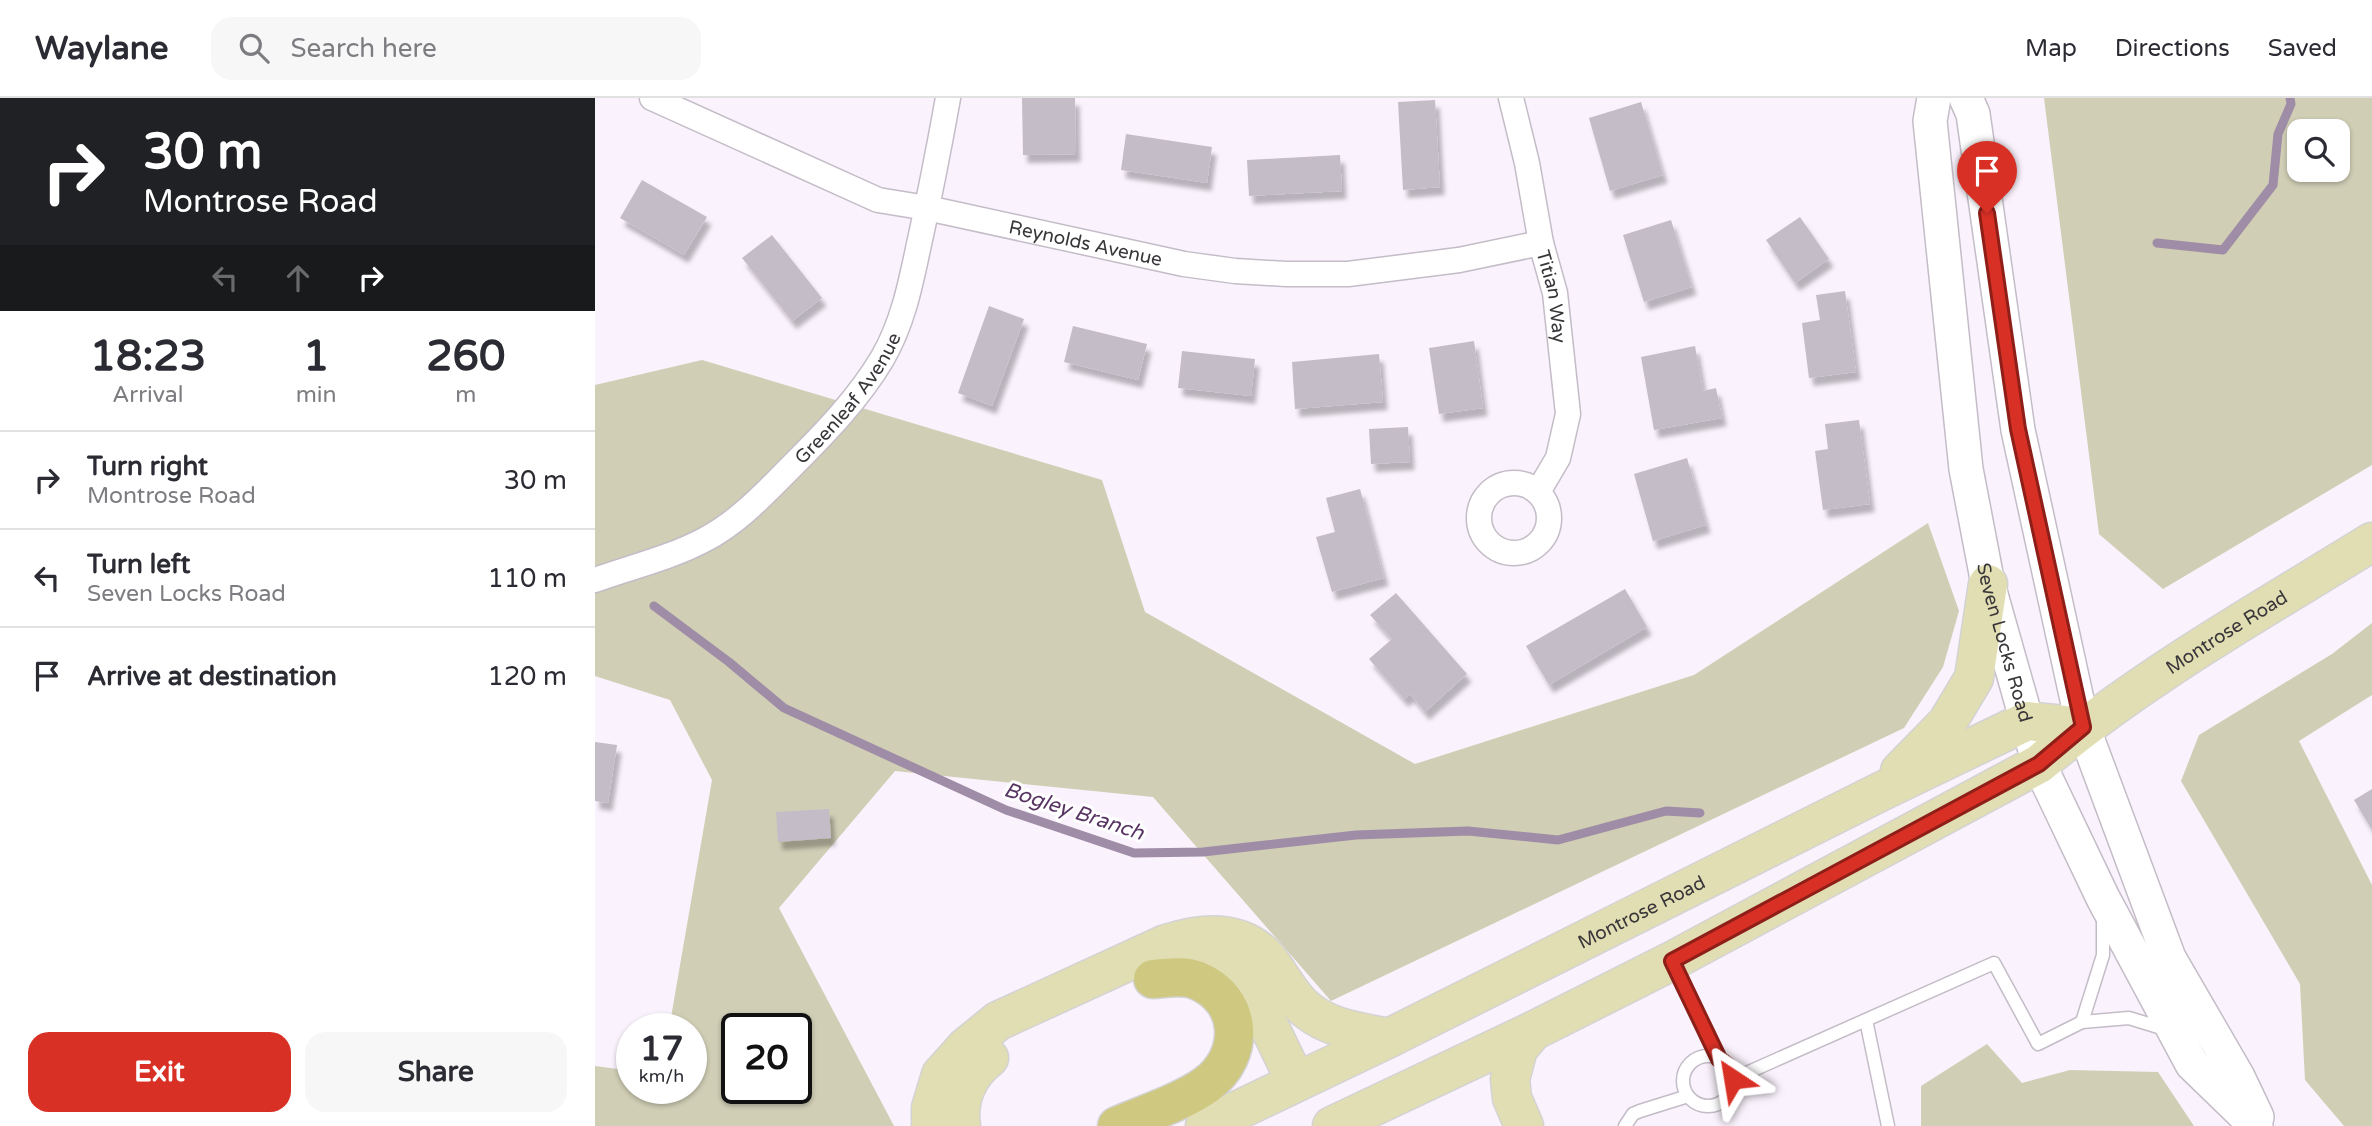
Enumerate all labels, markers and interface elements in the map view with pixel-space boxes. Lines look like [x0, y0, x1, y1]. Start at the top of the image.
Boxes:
search box [211, 17, 701, 80]
text: Waylane [35, 29, 169, 68]
icon: search [235, 29, 273, 67]
text: Search here [291, 33, 437, 64]
text: Map [2025, 34, 2077, 63]
text: Directions [2115, 34, 2230, 63]
text: Saved [2268, 34, 2337, 63]
map controls [2287, 119, 2350, 182]
button: search [2287, 119, 2350, 182]
text: 30 m [143, 123, 262, 182]
icon: right [28, 126, 119, 217]
pin [1957, 141, 2017, 213]
icon: arrive [1968, 152, 2006, 190]
text: Montrose Road [143, 183, 378, 221]
street label: Reynolds Avenue [1007, 216, 1164, 271]
street label: Titian Way [1531, 248, 1570, 344]
icon: left [206, 259, 244, 297]
icon: ahead [279, 259, 317, 297]
icon: right [352, 259, 390, 297]
street label: Greenleaf Avenue [791, 329, 906, 469]
text: 18:23 [90, 331, 206, 382]
text: 1 [303, 331, 329, 382]
text: 260 [426, 331, 505, 382]
text: Arrival [112, 381, 183, 409]
text: min [296, 381, 337, 409]
text: m [455, 381, 476, 409]
text: Turn right [87, 451, 208, 482]
icon: right [28, 461, 66, 499]
text: 30 m [504, 465, 567, 496]
text: Montrose Road [87, 482, 256, 510]
text: Turn left [87, 549, 190, 580]
icon: left [28, 559, 66, 597]
street label: Seven Locks Road [1972, 561, 2037, 725]
text: 110 m [487, 563, 567, 594]
text: Seven Locks Road [87, 580, 286, 608]
street label: Montrose Road [2162, 586, 2292, 679]
icon: arrive [28, 657, 66, 695]
text: Arrive at destination [87, 661, 337, 692]
text: 120 m [487, 661, 567, 692]
water label: Bogley Branch [1001, 777, 1148, 846]
street label: Montrose Road [1574, 871, 1709, 954]
speed limit sign: 20 [721, 1013, 812, 1104]
text: 17 [640, 1028, 683, 1070]
button: Exit [28, 1032, 291, 1112]
button: Share [305, 1032, 567, 1112]
position arrow [1696, 1042, 1770, 1116]
text: km/h [639, 1065, 684, 1087]

